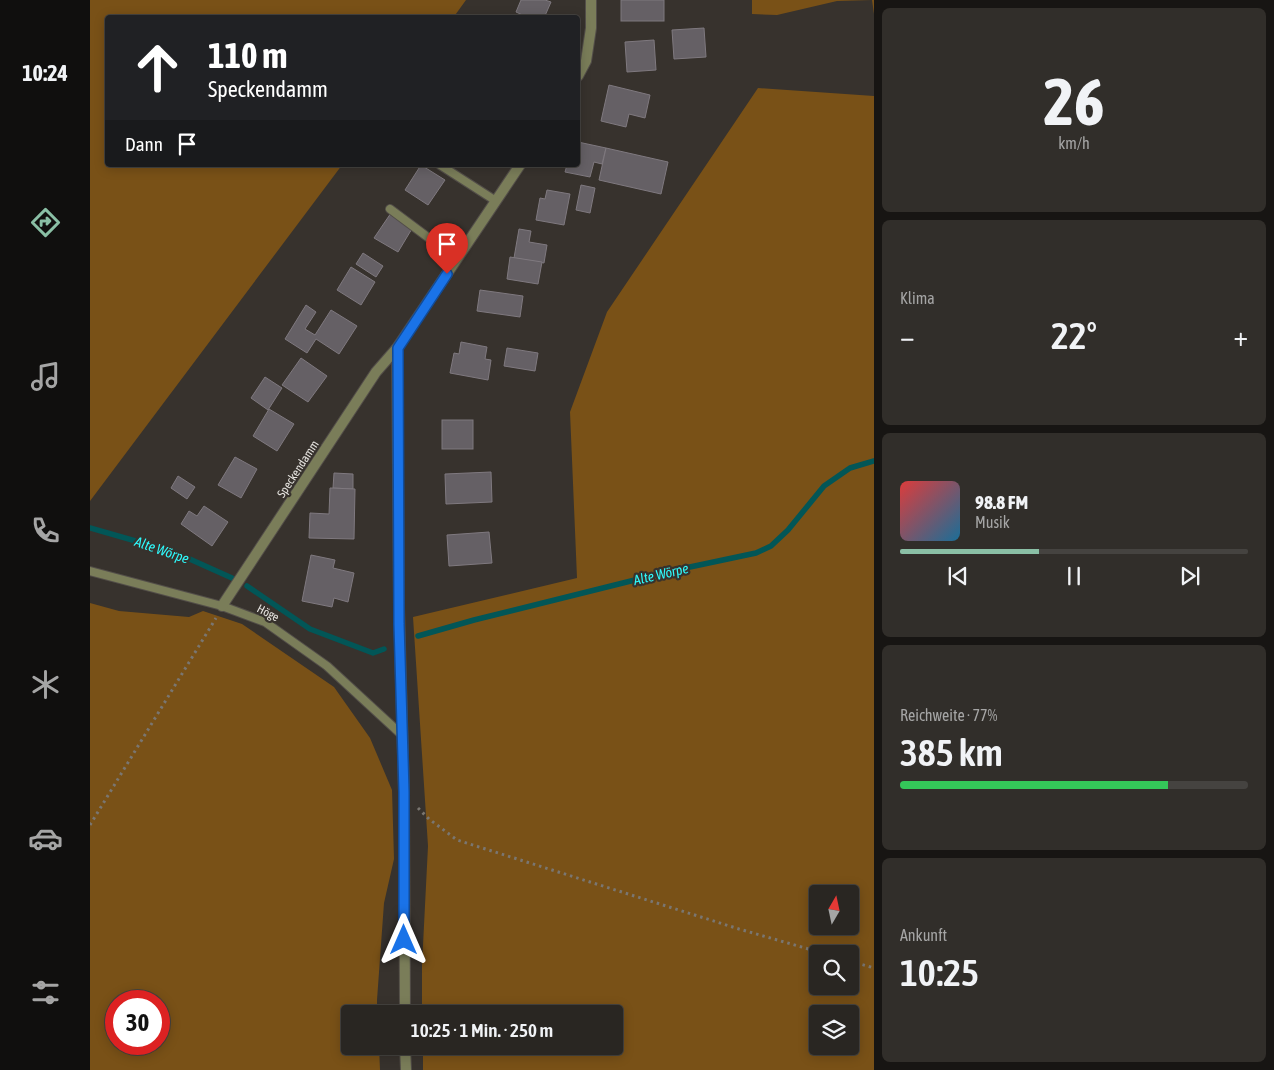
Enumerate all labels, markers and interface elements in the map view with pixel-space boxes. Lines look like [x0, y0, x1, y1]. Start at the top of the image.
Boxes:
icon: ahead [125, 35, 190, 100]
text: 110 m [208, 35, 287, 75]
text: 10:24 [22, 60, 68, 86]
text: 26 [1043, 64, 1105, 139]
text: Speckendamm [208, 76, 328, 102]
icon: arrive [173, 130, 201, 158]
text: Dann [125, 133, 163, 155]
text: km/h [1058, 134, 1090, 152]
icon: directions [28, 205, 63, 240]
pin [426, 223, 468, 274]
icon: arrive [433, 230, 461, 258]
text: Klima [900, 289, 935, 307]
text: 22° [1051, 314, 1097, 357]
text: − [900, 320, 915, 352]
text: + [1233, 320, 1248, 352]
icon: music [28, 359, 63, 394]
street label: Speckendamm [274, 438, 322, 500]
text: 98.8 FM [975, 491, 1028, 513]
icon: phone [28, 513, 63, 548]
text: Musik [975, 513, 1010, 531]
water label: Alte Wörpe [132, 533, 191, 567]
water label: Alte Wörpe [631, 560, 690, 588]
icon: previous [944, 562, 972, 590]
icon: pause [1060, 562, 1088, 590]
icon: next [1176, 562, 1204, 590]
street label: Höge [255, 602, 281, 624]
icon: climate [28, 667, 63, 702]
text: Reichweite · 77% [900, 706, 997, 724]
text: 385 km [900, 731, 1003, 774]
icon: car [28, 821, 63, 856]
north arrow [809, 885, 859, 935]
map controls [809, 885, 859, 1055]
position arrow [377, 913, 429, 965]
text: Ankunft [900, 926, 947, 944]
button: search [809, 945, 859, 995]
text: 10:25 [900, 951, 979, 994]
icon: filters [28, 975, 63, 1010]
speed limit sign: 30 [105, 990, 170, 1055]
button: layers [809, 1005, 859, 1055]
text: 10:25 · 1 Min. · 250 m [411, 1019, 553, 1041]

